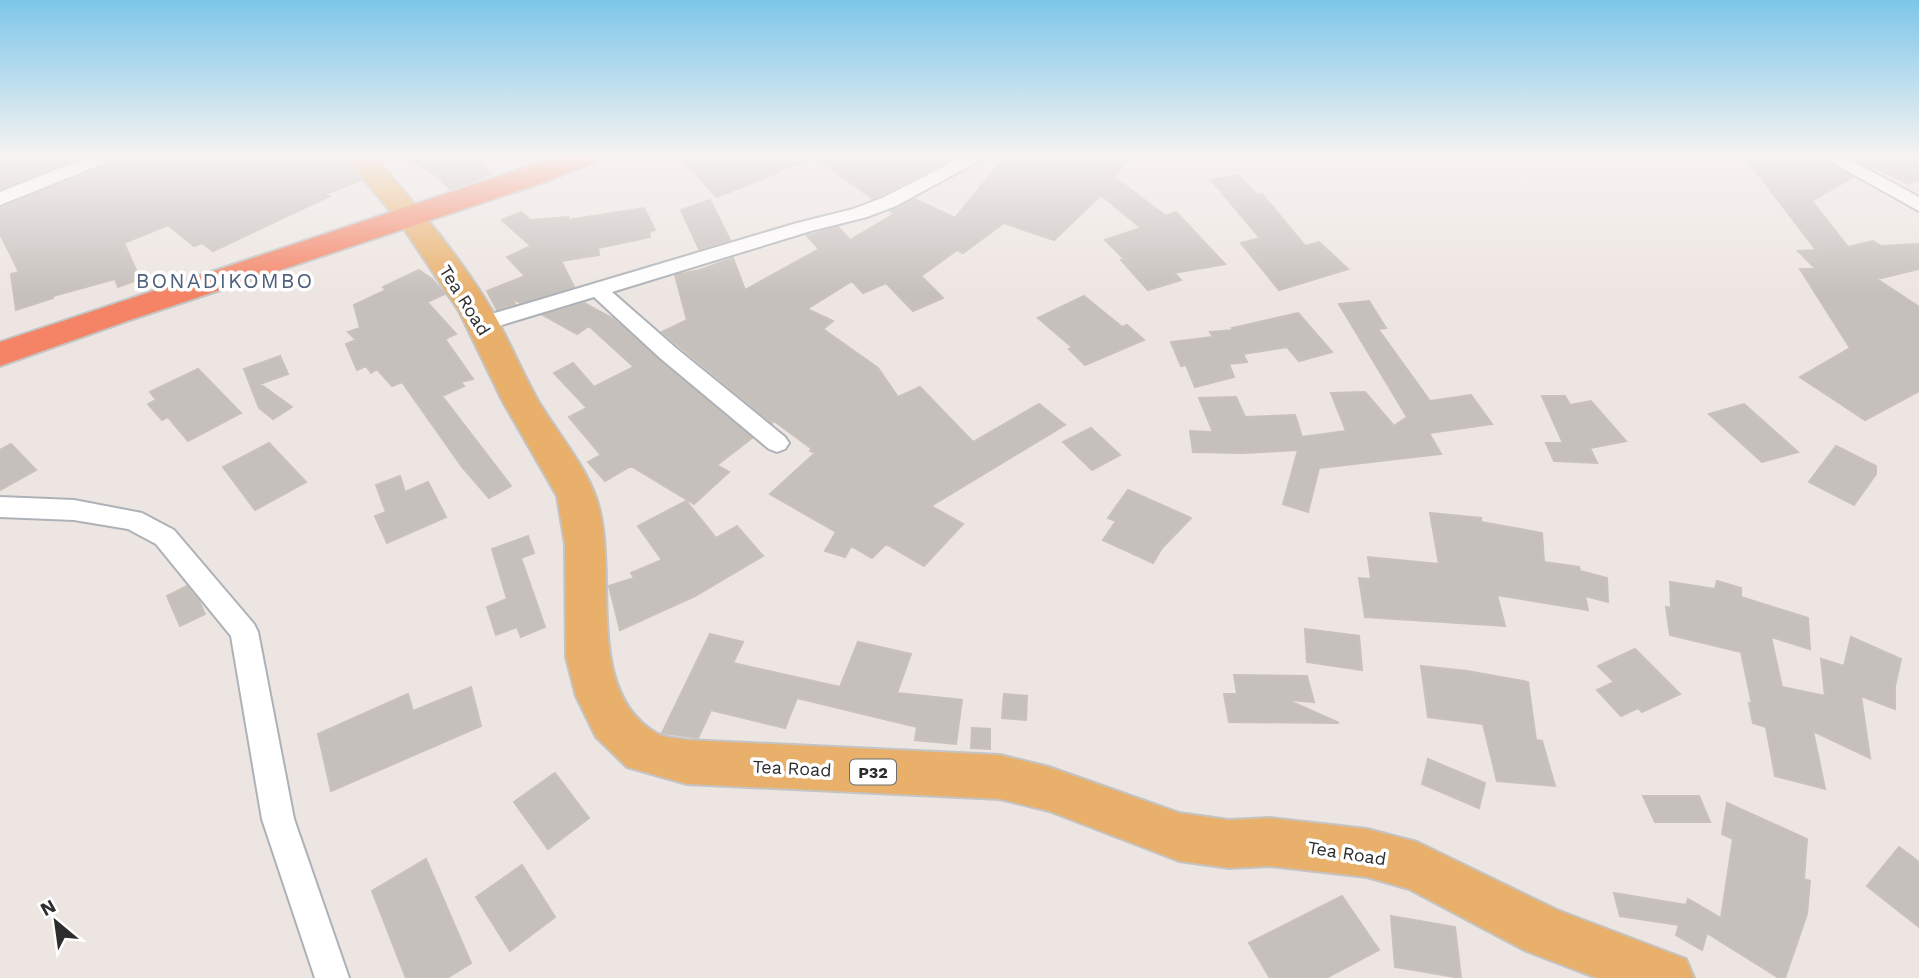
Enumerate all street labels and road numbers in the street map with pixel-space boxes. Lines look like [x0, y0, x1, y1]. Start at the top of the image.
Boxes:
street label: Tea Road [435, 261, 495, 339]
street label: Tea Road [752, 755, 832, 781]
road number: P32 [850, 760, 896, 785]
street label: Tea Road [1306, 836, 1388, 870]

